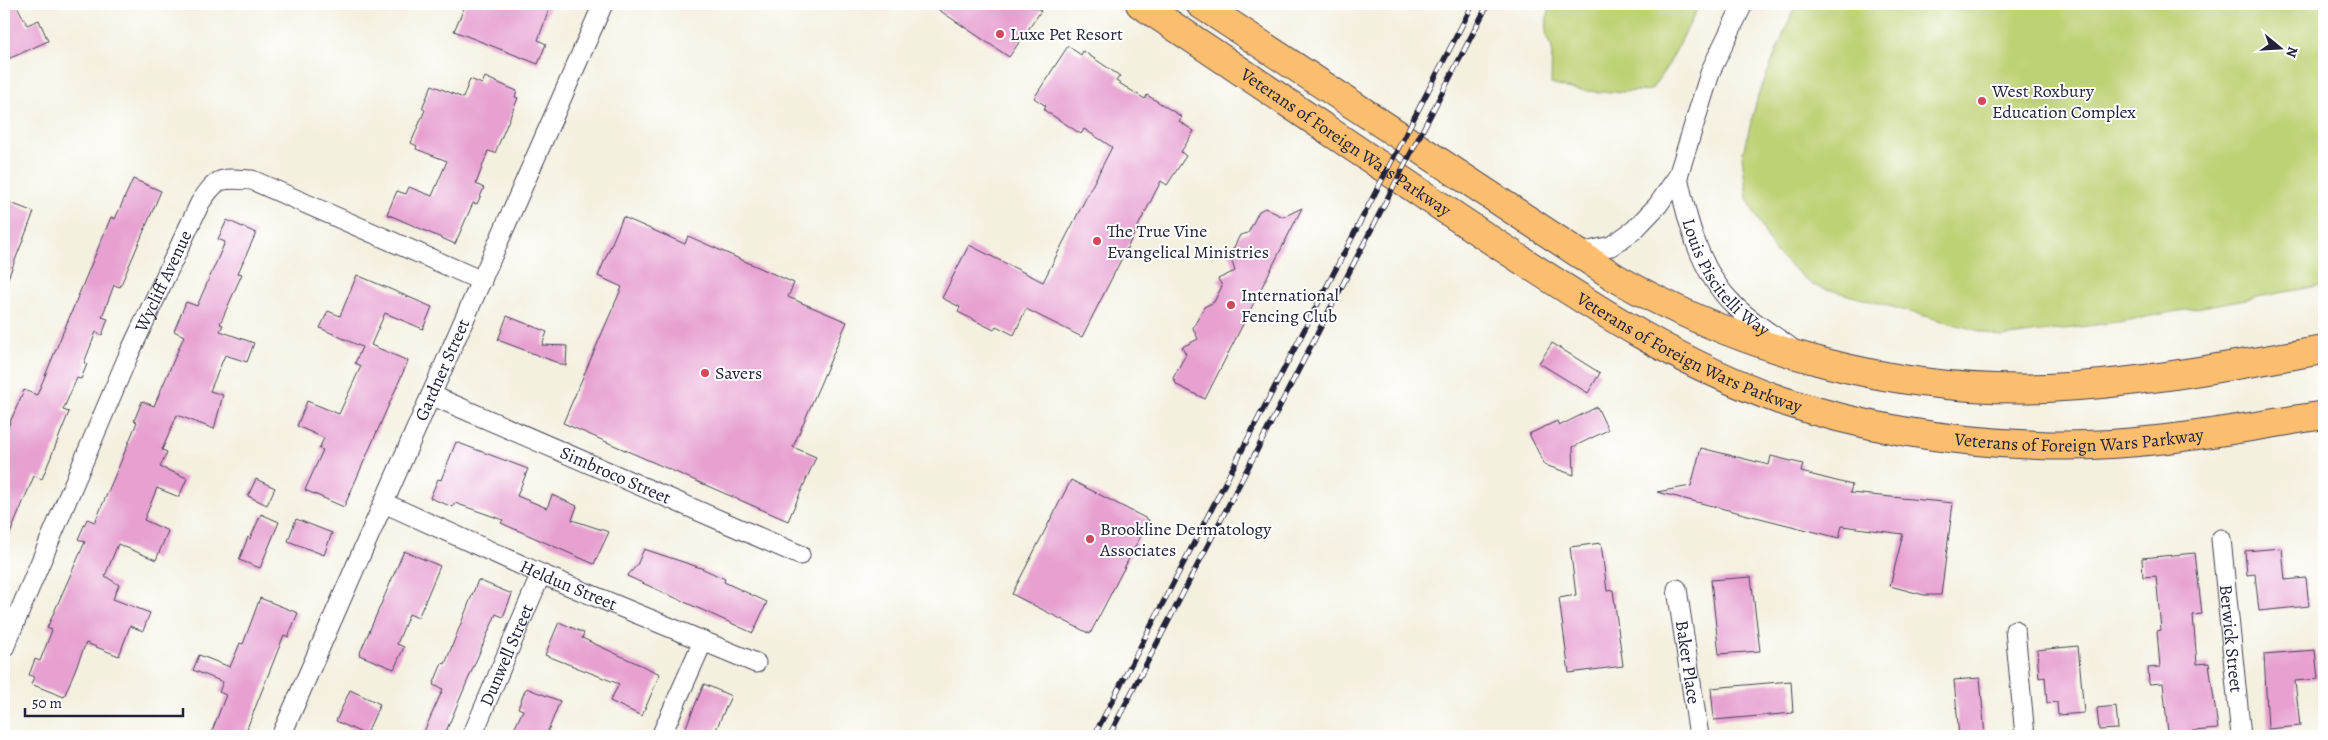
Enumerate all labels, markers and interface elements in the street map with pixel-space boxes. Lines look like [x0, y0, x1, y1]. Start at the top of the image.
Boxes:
place label: Luxe Pet Resort [1010, 22, 1123, 46]
north arrow [2256, 22, 2306, 72]
marker: Luxe Pet Resort [994, 28, 1006, 40]
text: N [2281, 44, 2302, 60]
street label: Veterans of Foreign Wars Parkway [1235, 62, 1457, 223]
place label: West Roxbury Education Complex [1991, 79, 2136, 124]
marker: West Roxbury Education Complex [1976, 95, 1988, 107]
street label: Louis Piscitelli Way [1677, 216, 1775, 342]
place label: The True Vine Evangelical Ministries [1107, 219, 1269, 264]
street label: Wycliff Avenue [129, 226, 197, 337]
marker: The True Vine Evangelical Ministries [1091, 235, 1103, 247]
place label: International Fencing Club [1241, 283, 1340, 328]
street label: Veterans of Foreign Wars Parkway [1571, 286, 1806, 419]
marker: International Fencing Club [1225, 299, 1237, 311]
street label: Gardner Street [409, 315, 475, 425]
place label: Savers [715, 361, 762, 385]
marker: Savers [699, 367, 711, 379]
street label: Veterans of Foreign Wars Parkway [1952, 422, 2206, 458]
street label: Simbroco Street [556, 440, 675, 510]
place label: Brookline Dermatology Associates [1099, 517, 1272, 562]
marker: Brookline Dermatology Associates [1084, 533, 1096, 545]
street label: Heldun Street [516, 554, 621, 616]
street label: Berwick Street [2214, 583, 2249, 694]
street label: Dunwell Street [474, 600, 539, 710]
street label: Baker Place [1670, 619, 1706, 706]
scale bar [25, 685, 182, 717]
text: 50 m [32, 693, 62, 713]

